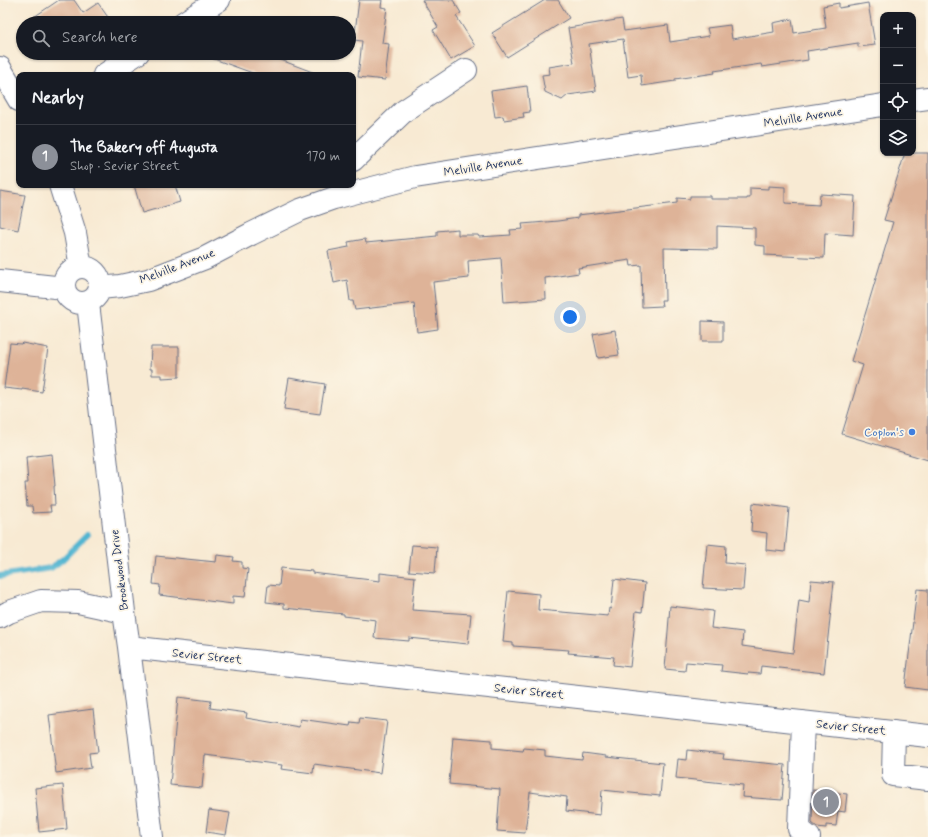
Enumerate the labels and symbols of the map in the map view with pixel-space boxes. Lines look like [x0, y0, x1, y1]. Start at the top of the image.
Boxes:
street label: Melville Avenue [763, 104, 844, 132]
street label: Melville Avenue [443, 153, 524, 181]
street label: Melville Avenue [137, 245, 217, 289]
your location [560, 307, 580, 327]
place label: Coplon's [864, 425, 905, 441]
marker: Coplon's [907, 427, 917, 437]
street label: Brookwood Drive [107, 529, 133, 611]
street label: Sevier Street [171, 645, 243, 669]
street label: Sevier Street [493, 680, 565, 704]
street label: Sevier Street [815, 716, 887, 740]
pin: 1 [813, 787, 839, 817]

